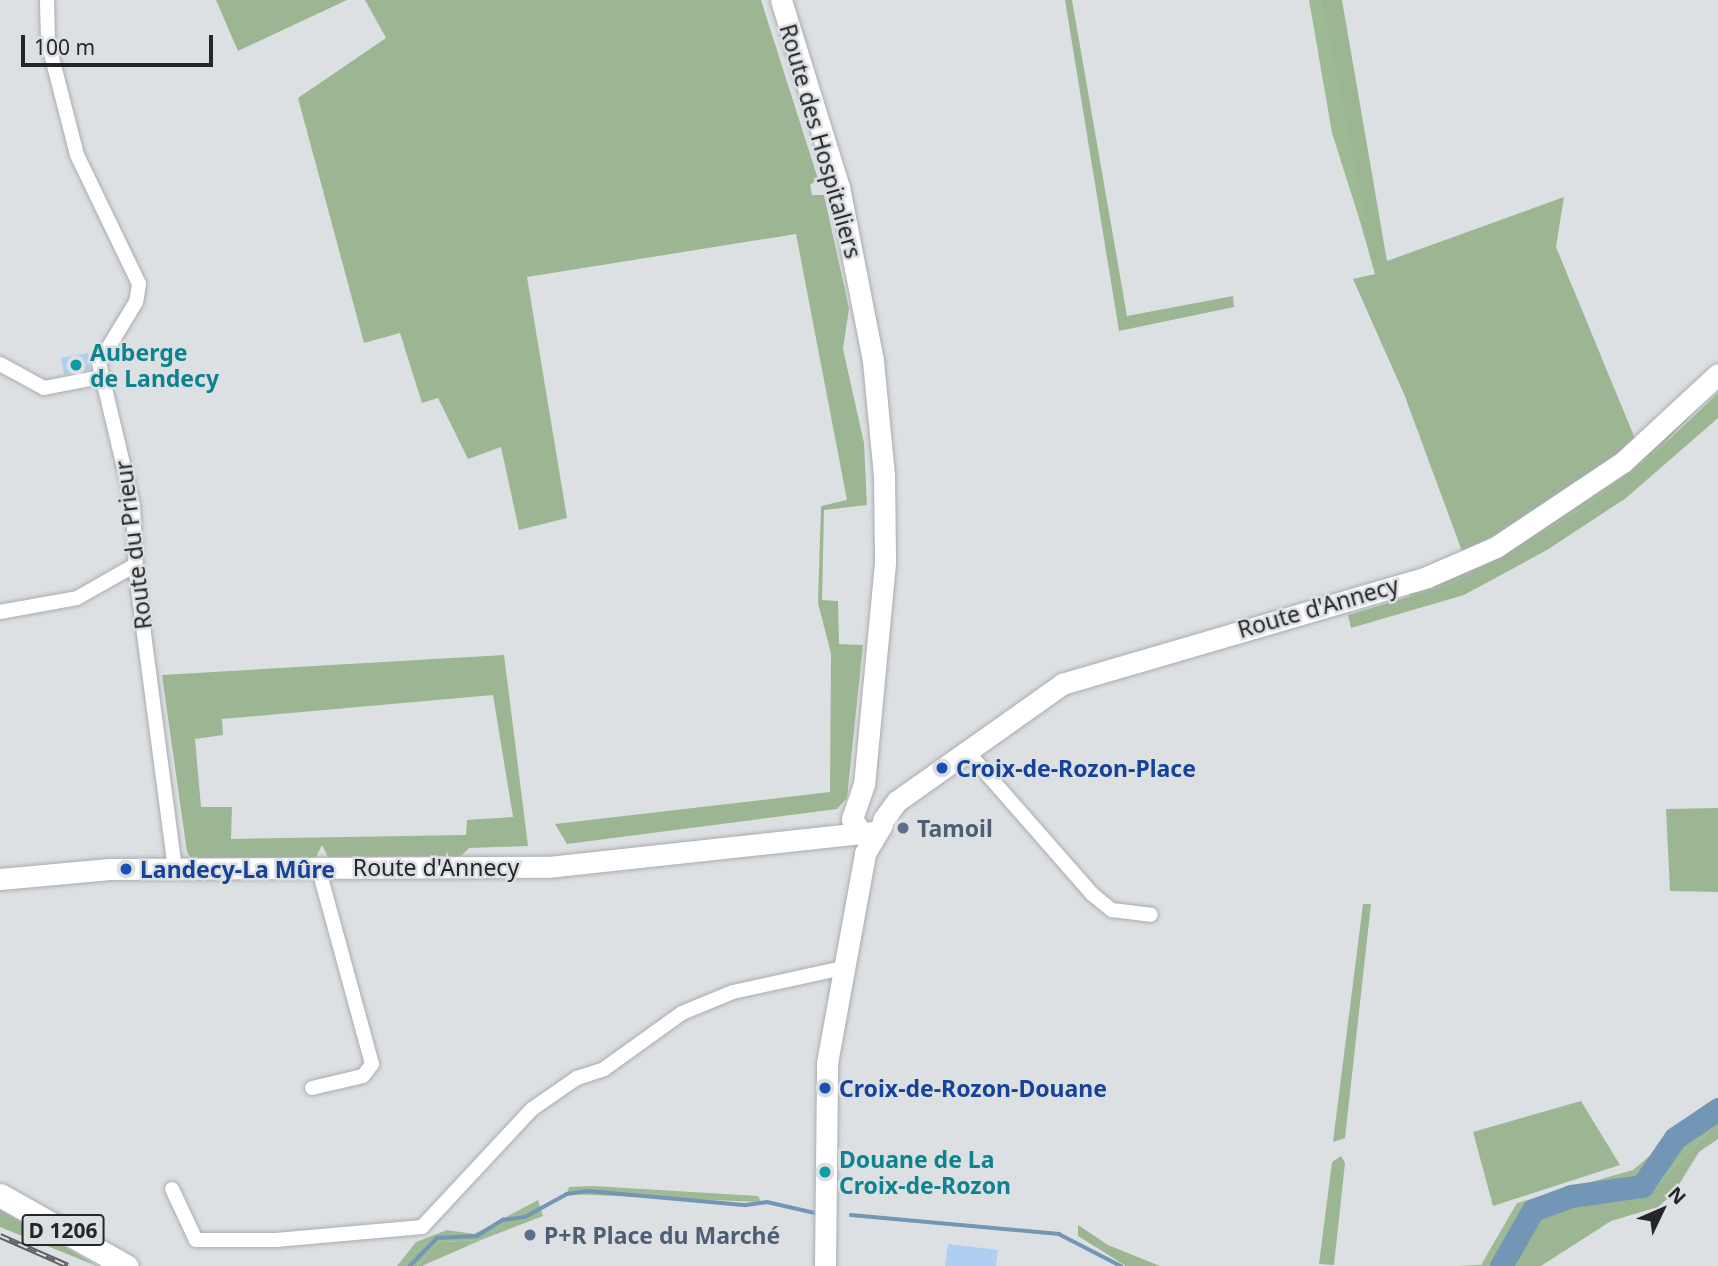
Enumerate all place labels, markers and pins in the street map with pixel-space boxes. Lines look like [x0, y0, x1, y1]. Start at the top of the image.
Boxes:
place label: Auberge de Landecy [90, 338, 219, 392]
marker: Auberge de Landecy [68, 357, 84, 373]
place label: Croix-de-Rozon-Place [956, 754, 1196, 782]
marker: Croix-de-Rozon-Place [934, 760, 950, 776]
place label: Tamoil [917, 814, 993, 842]
marker: Tamoil [895, 820, 911, 836]
place label: Landecy-La Mûre [140, 855, 335, 883]
marker: Landecy-La Mûre [118, 861, 134, 877]
place label: Croix-de-Rozon-Douane [839, 1074, 1107, 1102]
marker: Croix-de-Rozon-Douane [817, 1080, 833, 1096]
place label: Douane de La Croix-de-Rozon [839, 1145, 1011, 1199]
marker: Douane de La Croix-de-Rozon [817, 1164, 833, 1180]
place label: P+R Place du Marché [544, 1221, 780, 1249]
marker: P+R Place du Marché [522, 1227, 538, 1243]

